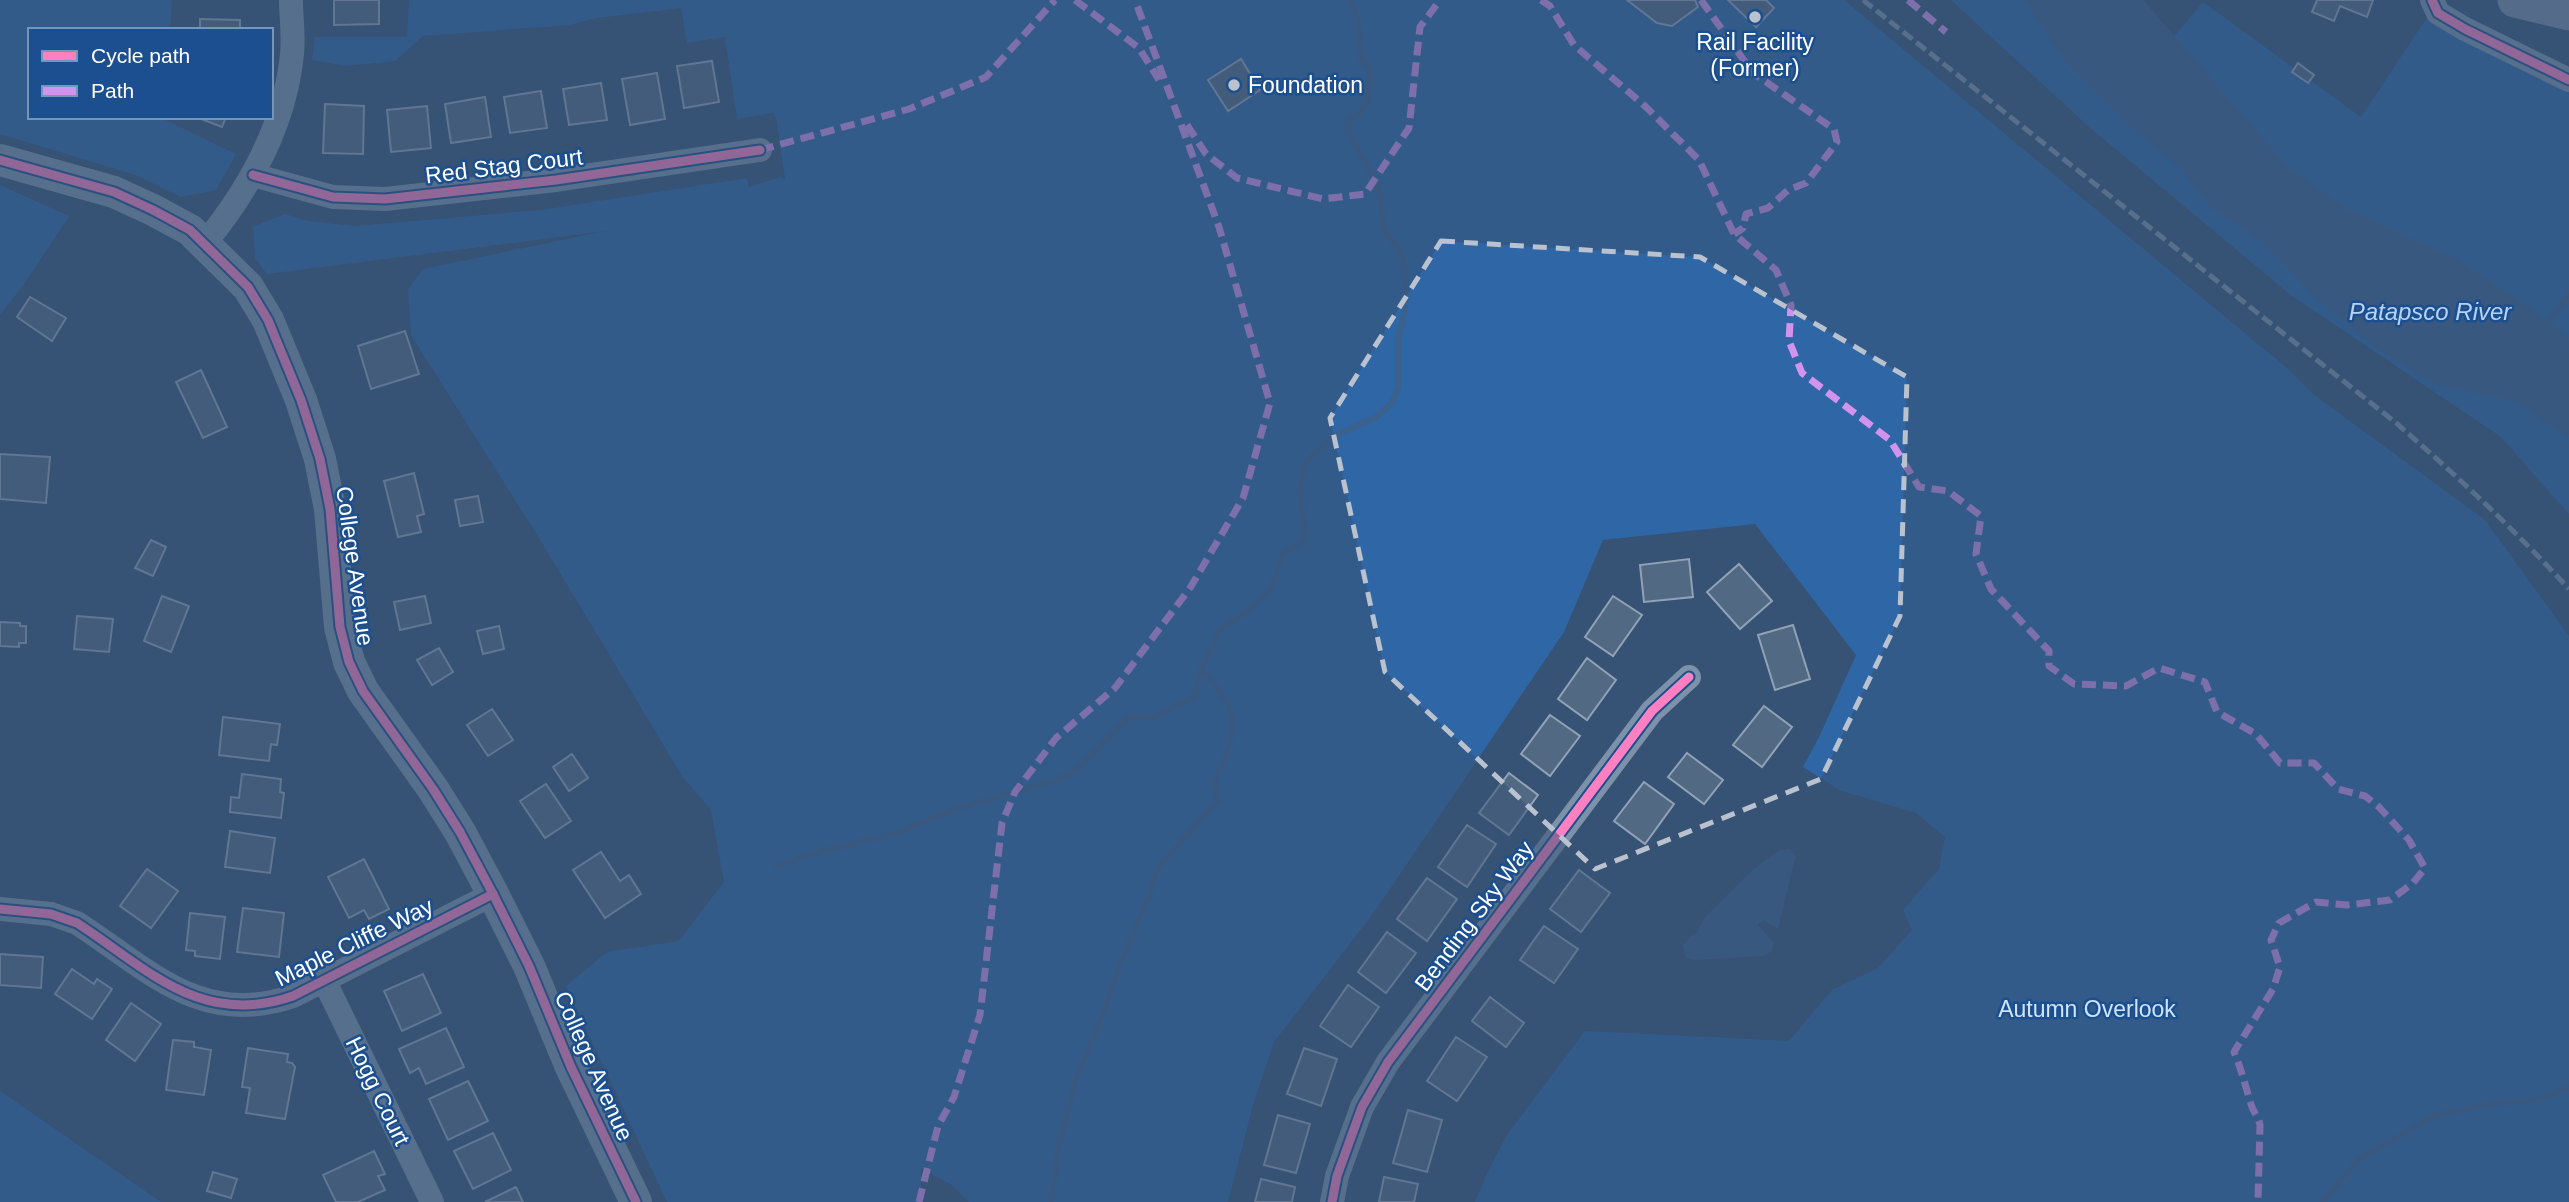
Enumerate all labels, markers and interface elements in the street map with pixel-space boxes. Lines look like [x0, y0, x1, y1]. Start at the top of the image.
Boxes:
marker: Rail Facility (Former) [1747, 9, 1763, 25]
legend [28, 28, 273, 119]
place label: Rail Facility (Former) [1696, 29, 1814, 81]
text: Cycle path [91, 44, 190, 67]
place label: Foundation [1248, 72, 1363, 98]
marker: Foundation [1226, 77, 1242, 93]
text: Path [91, 79, 134, 102]
street label: Red Stag Court [424, 143, 585, 189]
water label: Patapsco River [2349, 298, 2512, 325]
street label: College Avenue [331, 485, 379, 647]
street label: Bending Sky Way [1409, 836, 1539, 996]
street label: Maple Cliffe Way [271, 892, 438, 992]
street label: College Avenue [549, 987, 639, 1145]
park label: Autumn Overlook [1998, 996, 2176, 1022]
street label: Hogg Court [341, 1032, 416, 1150]

